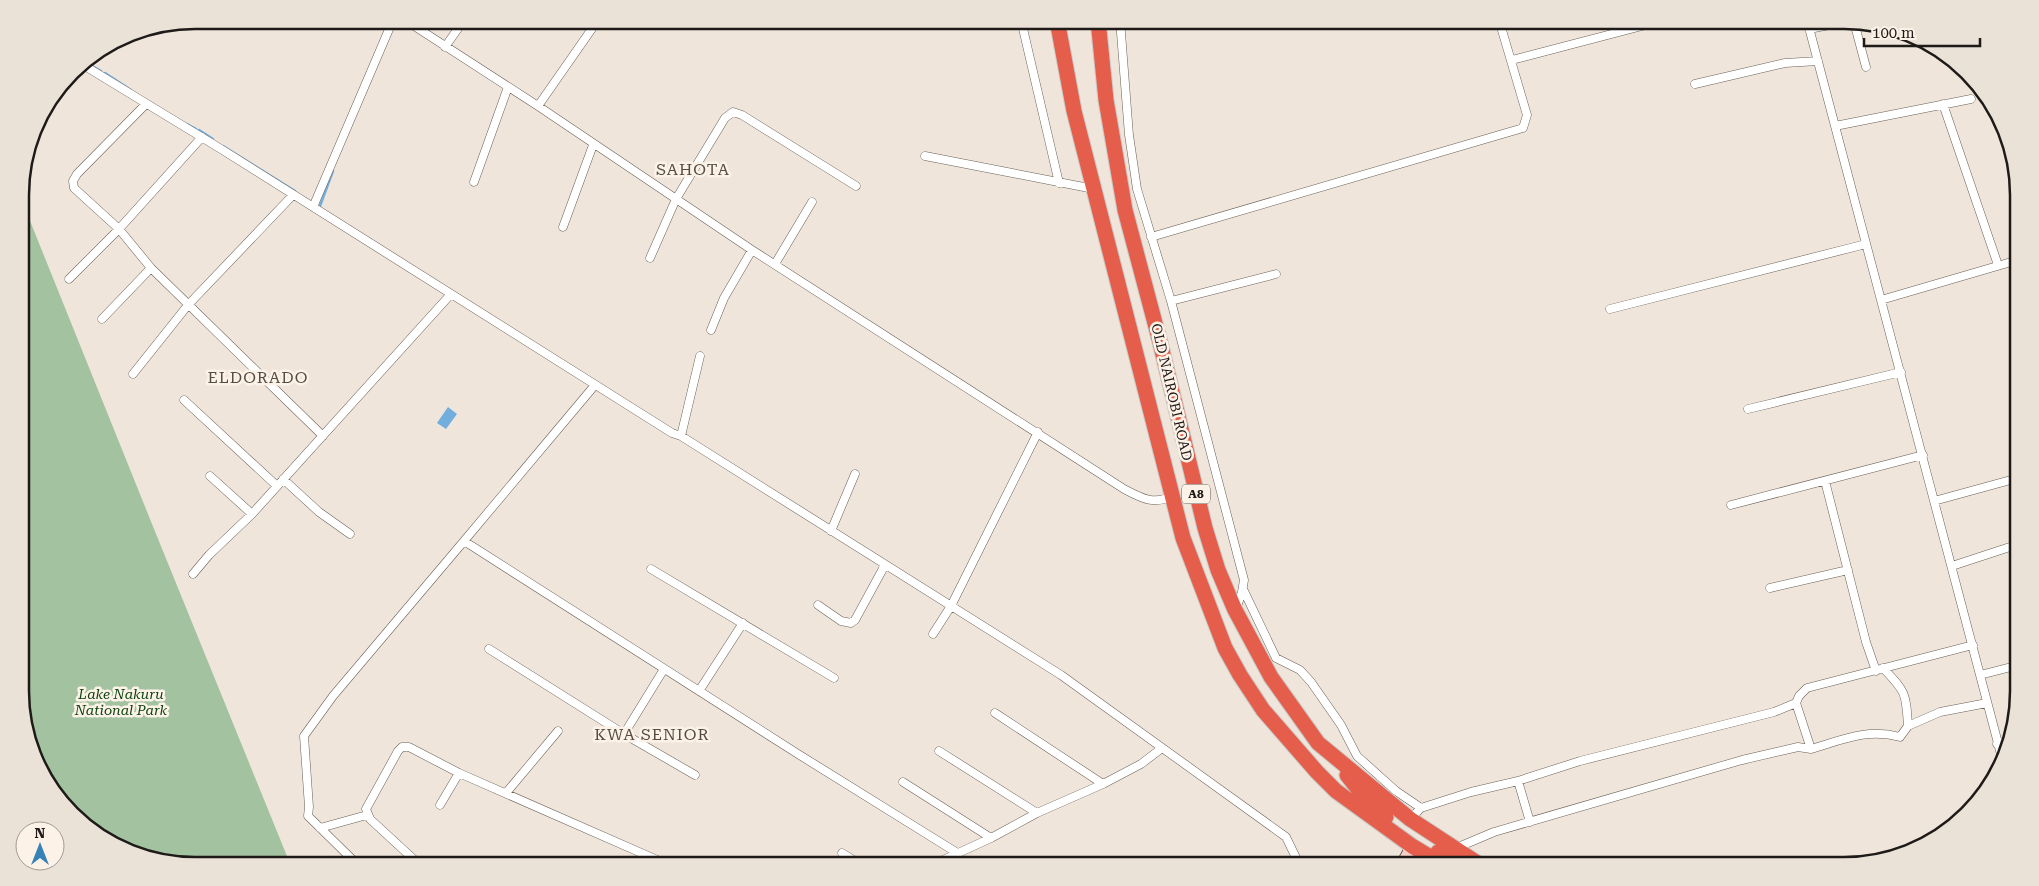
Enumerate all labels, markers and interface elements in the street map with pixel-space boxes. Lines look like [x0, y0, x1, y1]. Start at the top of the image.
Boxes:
scale bar [1864, 15, 1980, 47]
text: 100 m [1872, 24, 1915, 42]
district label: SAHOTA [656, 160, 730, 179]
street label: OLD NAIROBI ROAD [1148, 322, 1196, 462]
district label: ELDORADO [208, 368, 308, 387]
road number: A8 [1182, 484, 1210, 504]
park label: Lake Nakuru National Park [74, 686, 168, 718]
district label: KWA SENIOR [594, 725, 710, 744]
north arrow [15, 821, 65, 871]
text: N [35, 825, 46, 841]

